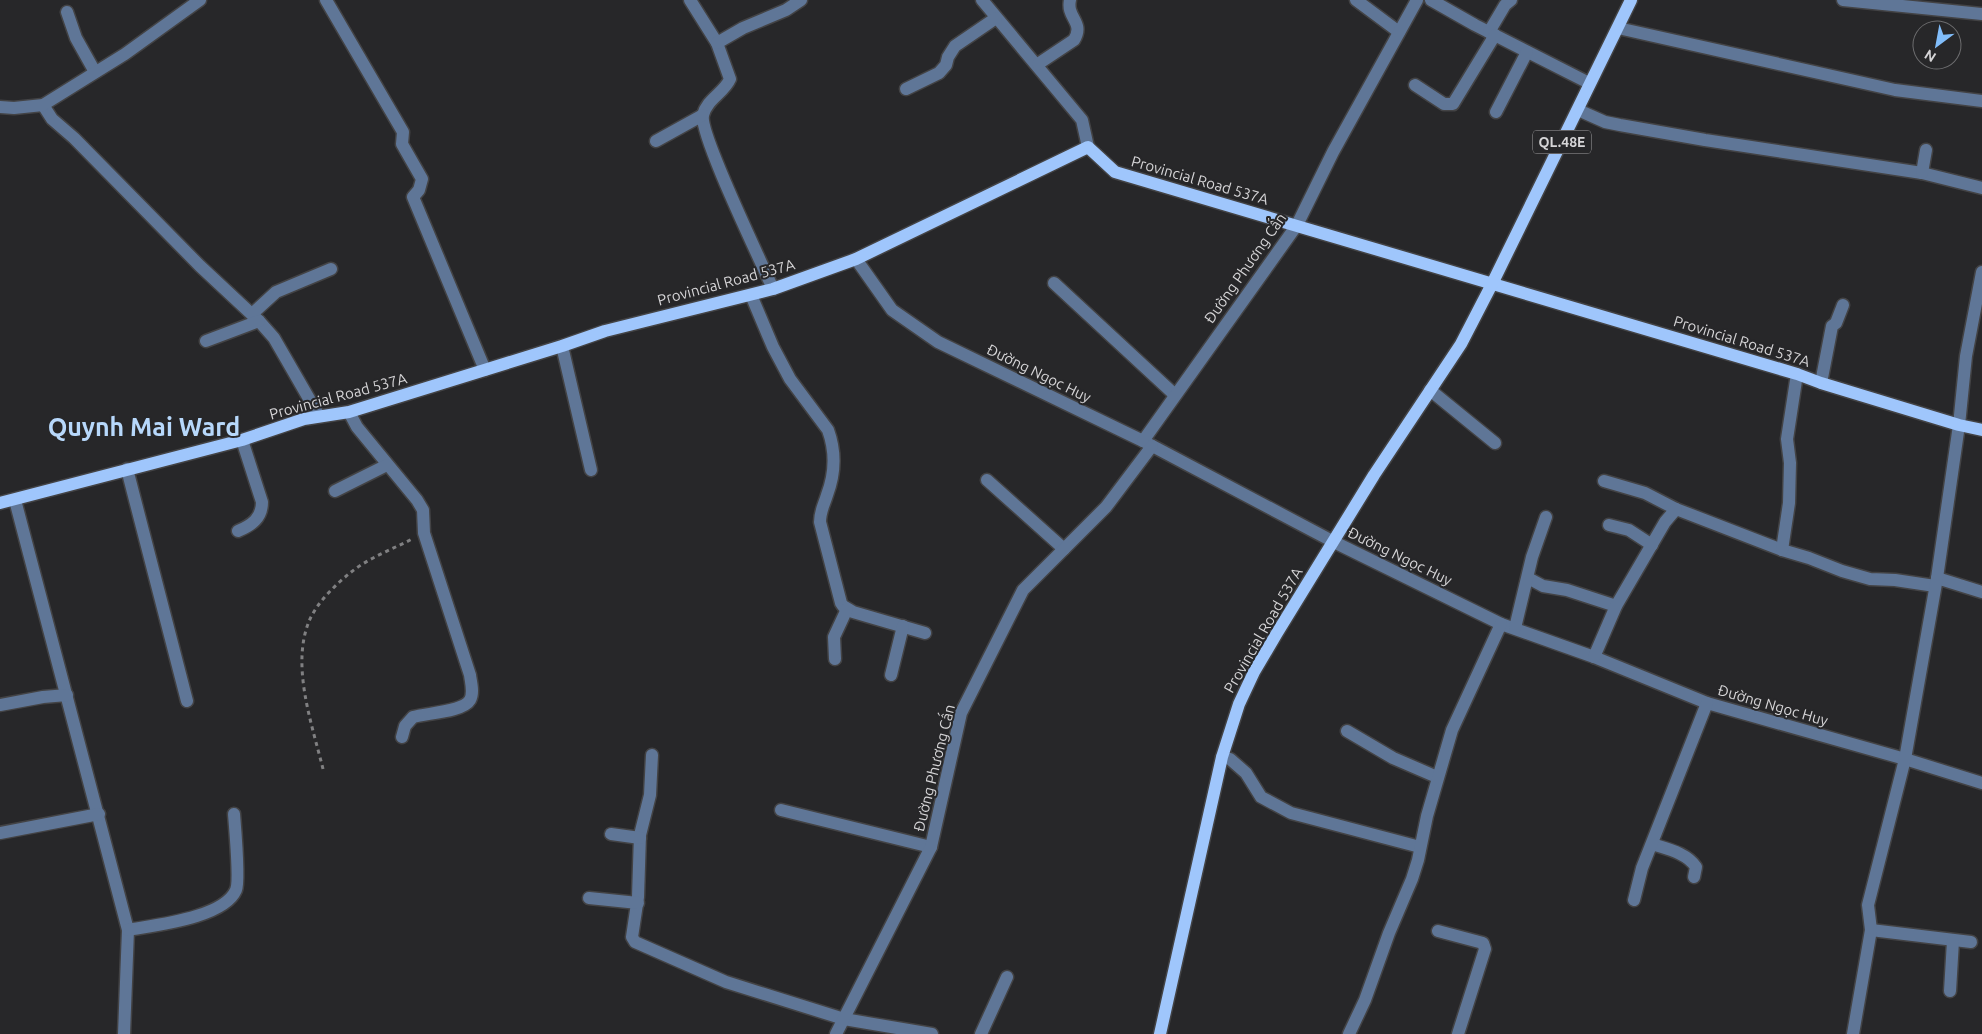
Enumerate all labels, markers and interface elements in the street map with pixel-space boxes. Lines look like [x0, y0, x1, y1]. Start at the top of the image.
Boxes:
north arrow [1912, 20, 1962, 70]
text: N [1921, 46, 1939, 66]
road number: QL.48E [1533, 130, 1591, 154]
street label: Provincial Road 537A [1130, 152, 1271, 208]
street label: Đường Phương Cấn [1199, 209, 1289, 326]
street label: Provincial Road 537A [655, 255, 797, 309]
street label: Provincial Road 537A [1672, 312, 1812, 370]
street label: Đường Ngọc Huy [984, 340, 1094, 406]
street label: Provincial Road 537A [267, 369, 409, 423]
district label: Quynh Mai Ward [48, 413, 240, 441]
street label: Đường Ngọc Huy [1345, 523, 1455, 589]
street label: Provincial Road 537A [1220, 564, 1306, 696]
street label: Đường Ngọc Huy [1716, 681, 1830, 729]
street label: Đường Phương Cấn [908, 702, 958, 833]

